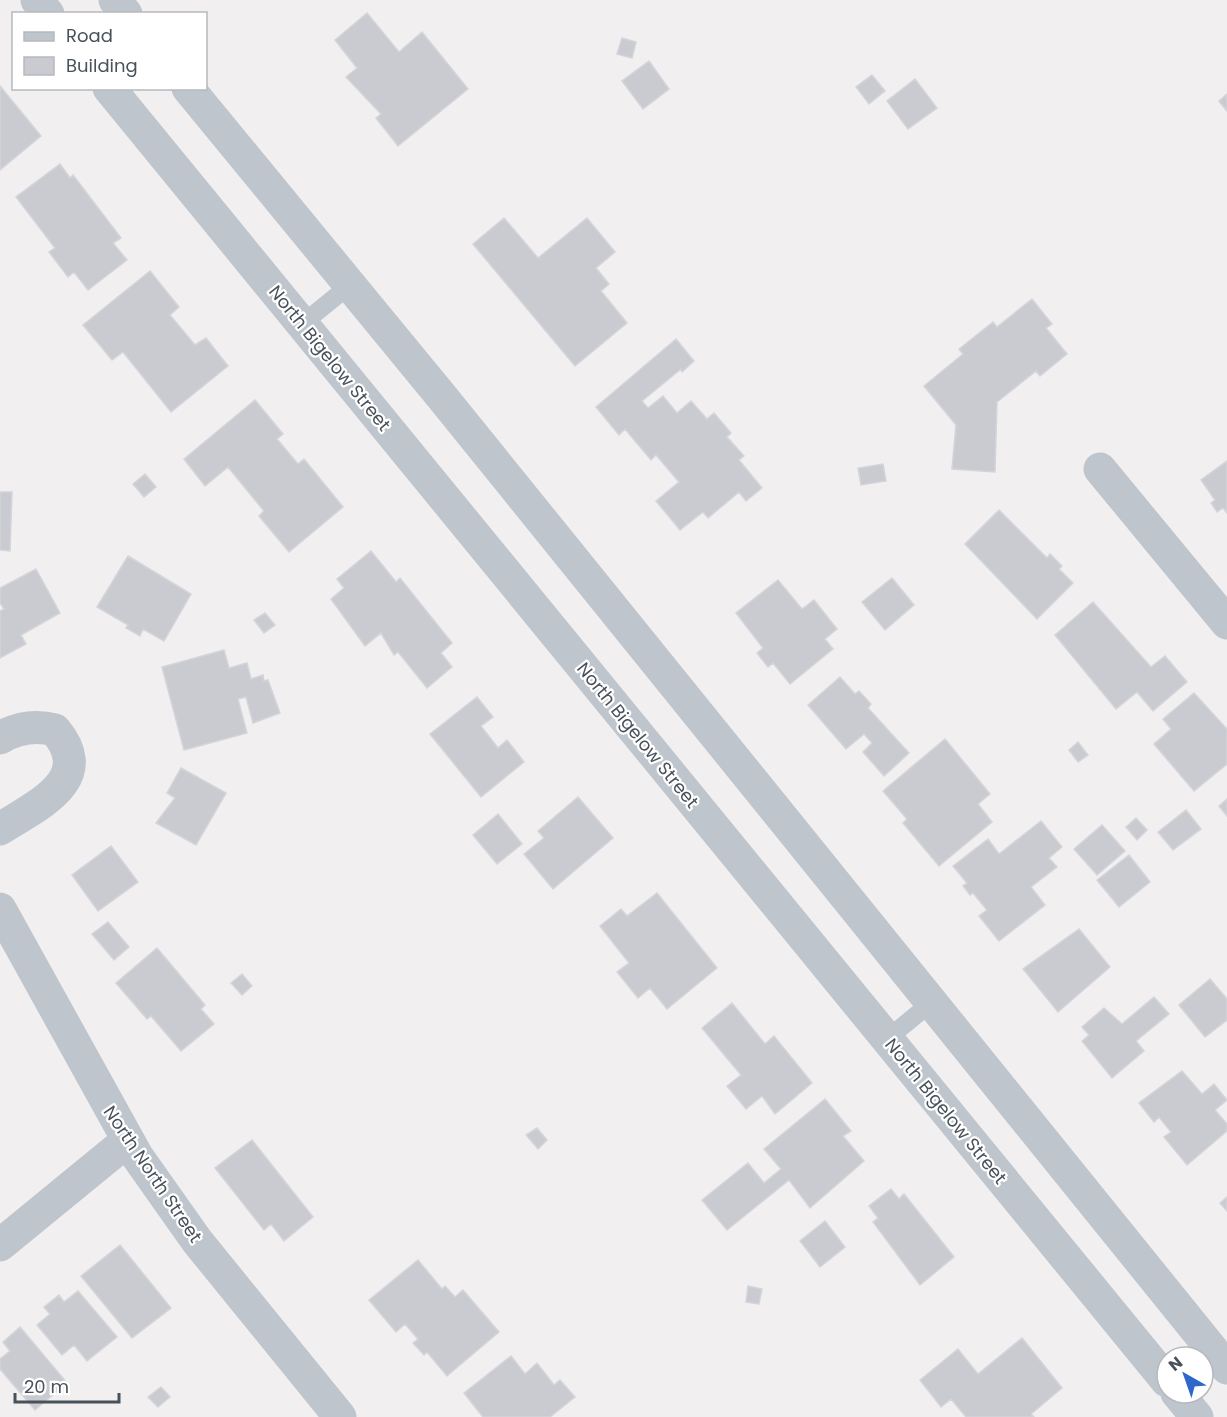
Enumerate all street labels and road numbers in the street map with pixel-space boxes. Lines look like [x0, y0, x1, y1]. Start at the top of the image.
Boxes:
street label: North Bigelow Street [263, 280, 397, 436]
street label: North Bigelow Street [571, 657, 705, 813]
street label: North Bigelow Street [879, 1033, 1013, 1189]
street label: North North Street [98, 1101, 208, 1247]

